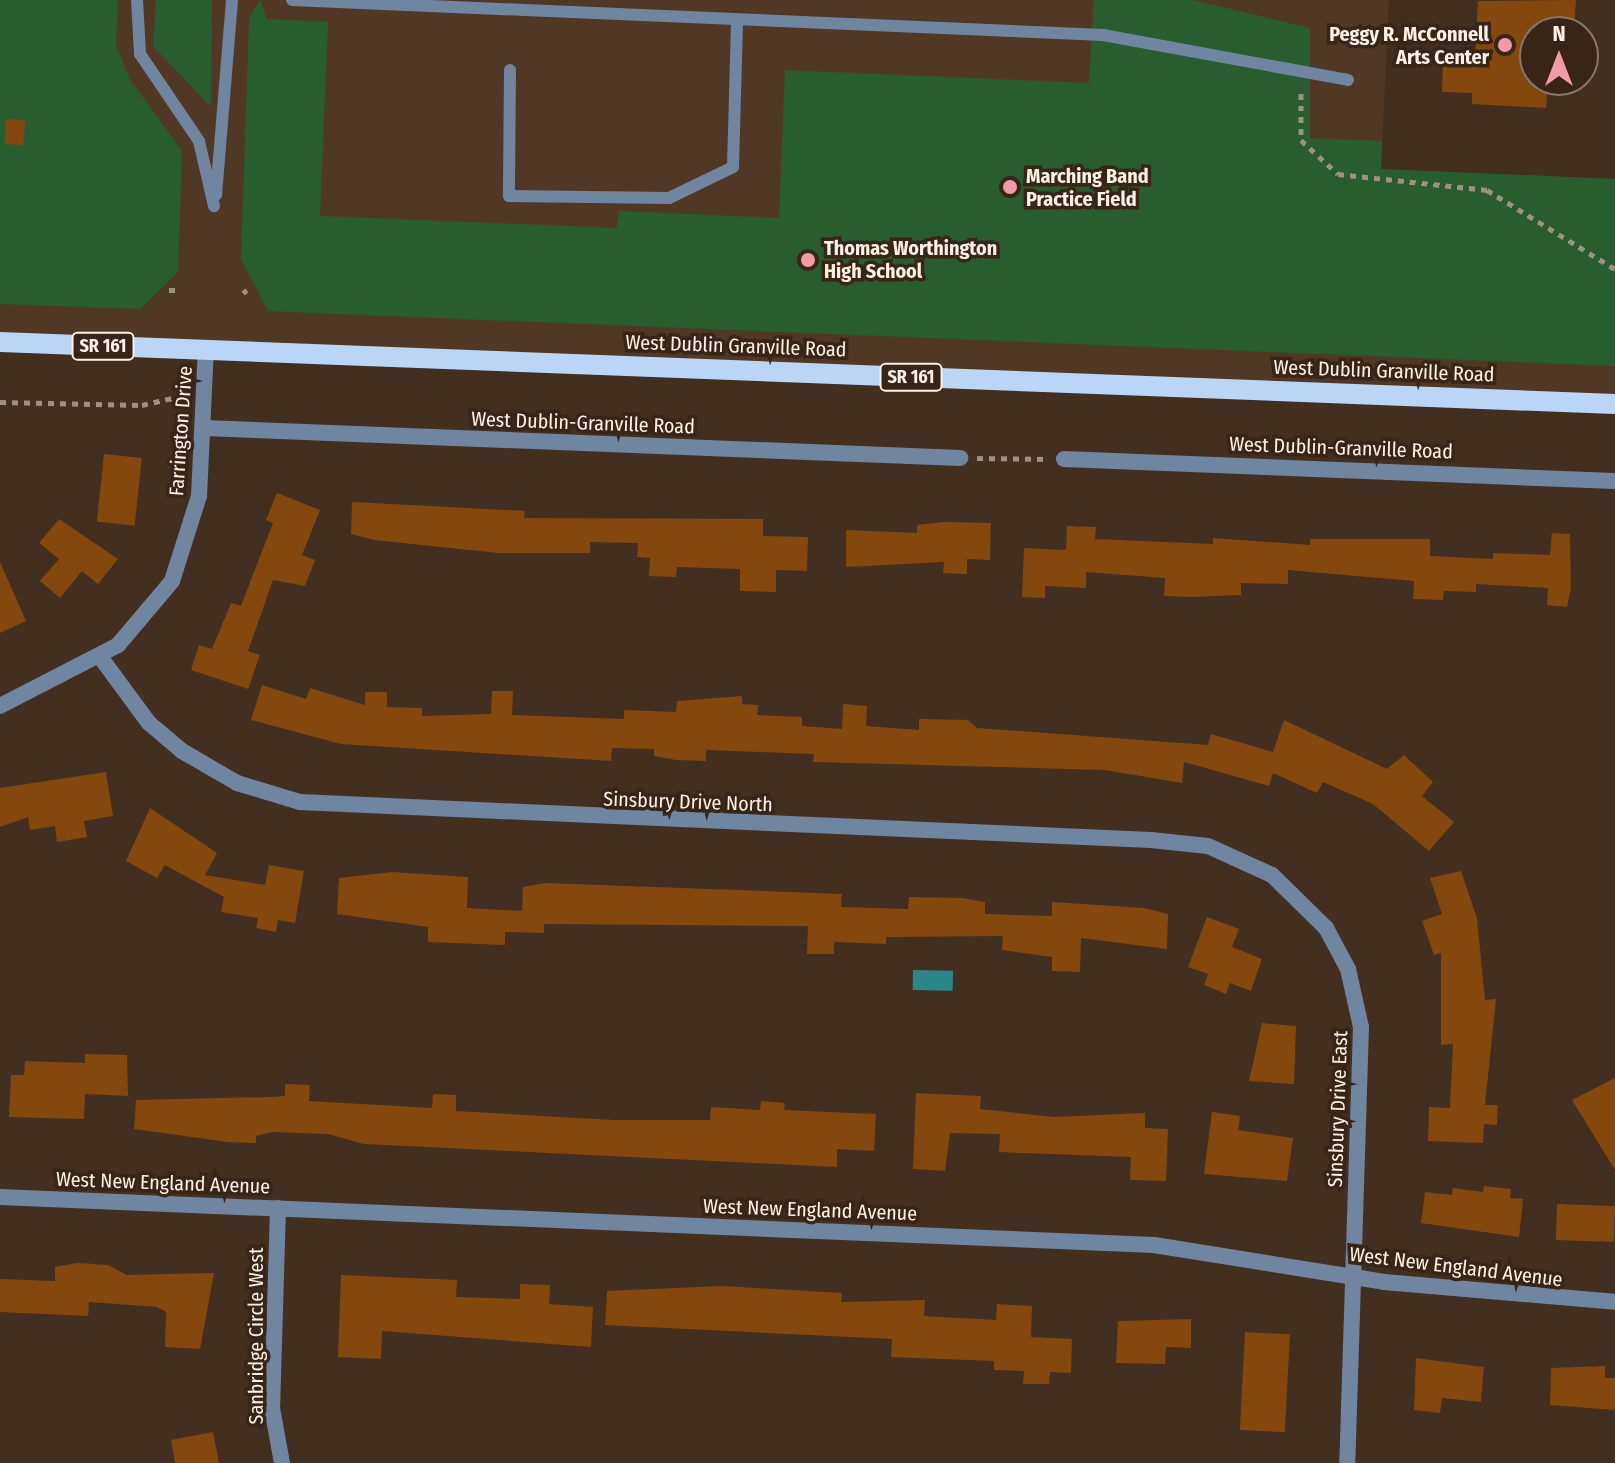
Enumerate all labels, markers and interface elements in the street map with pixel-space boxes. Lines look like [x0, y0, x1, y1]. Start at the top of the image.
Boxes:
north arrow [1519, 16, 1599, 96]
text: N [1552, 20, 1566, 47]
place label: Peggy R. McConnell Arts Center [1329, 22, 1489, 69]
marker: Peggy R. McConnell Arts Center [1496, 36, 1514, 54]
place label: Marching Band Practice Field [1026, 164, 1149, 211]
marker: Marching Band Practice Field [1001, 178, 1019, 196]
place label: Thomas Worthington High School [824, 236, 997, 283]
marker: Thomas Worthington High School [799, 251, 817, 269]
street label: West Dublin Granville Road [625, 330, 847, 362]
road number: SR 161 [71, 332, 135, 360]
street label: West Dublin Granville Road [1273, 355, 1495, 387]
road number: SR 161 [879, 363, 943, 391]
street label: Farrington Drive [164, 365, 198, 497]
street label: West Dublin-Granville Road [471, 407, 695, 439]
street label: West Dublin-Granville Road [1229, 432, 1453, 464]
street label: Sinsbury Drive North [603, 787, 773, 817]
street label: Sinsbury Drive East [1323, 1030, 1353, 1188]
street label: West New England Avenue [55, 1167, 271, 1199]
street label: West New England Avenue [702, 1194, 918, 1226]
street label: West New England Avenue [1348, 1242, 1564, 1292]
street label: Sanbridge Circle West [244, 1248, 268, 1424]

